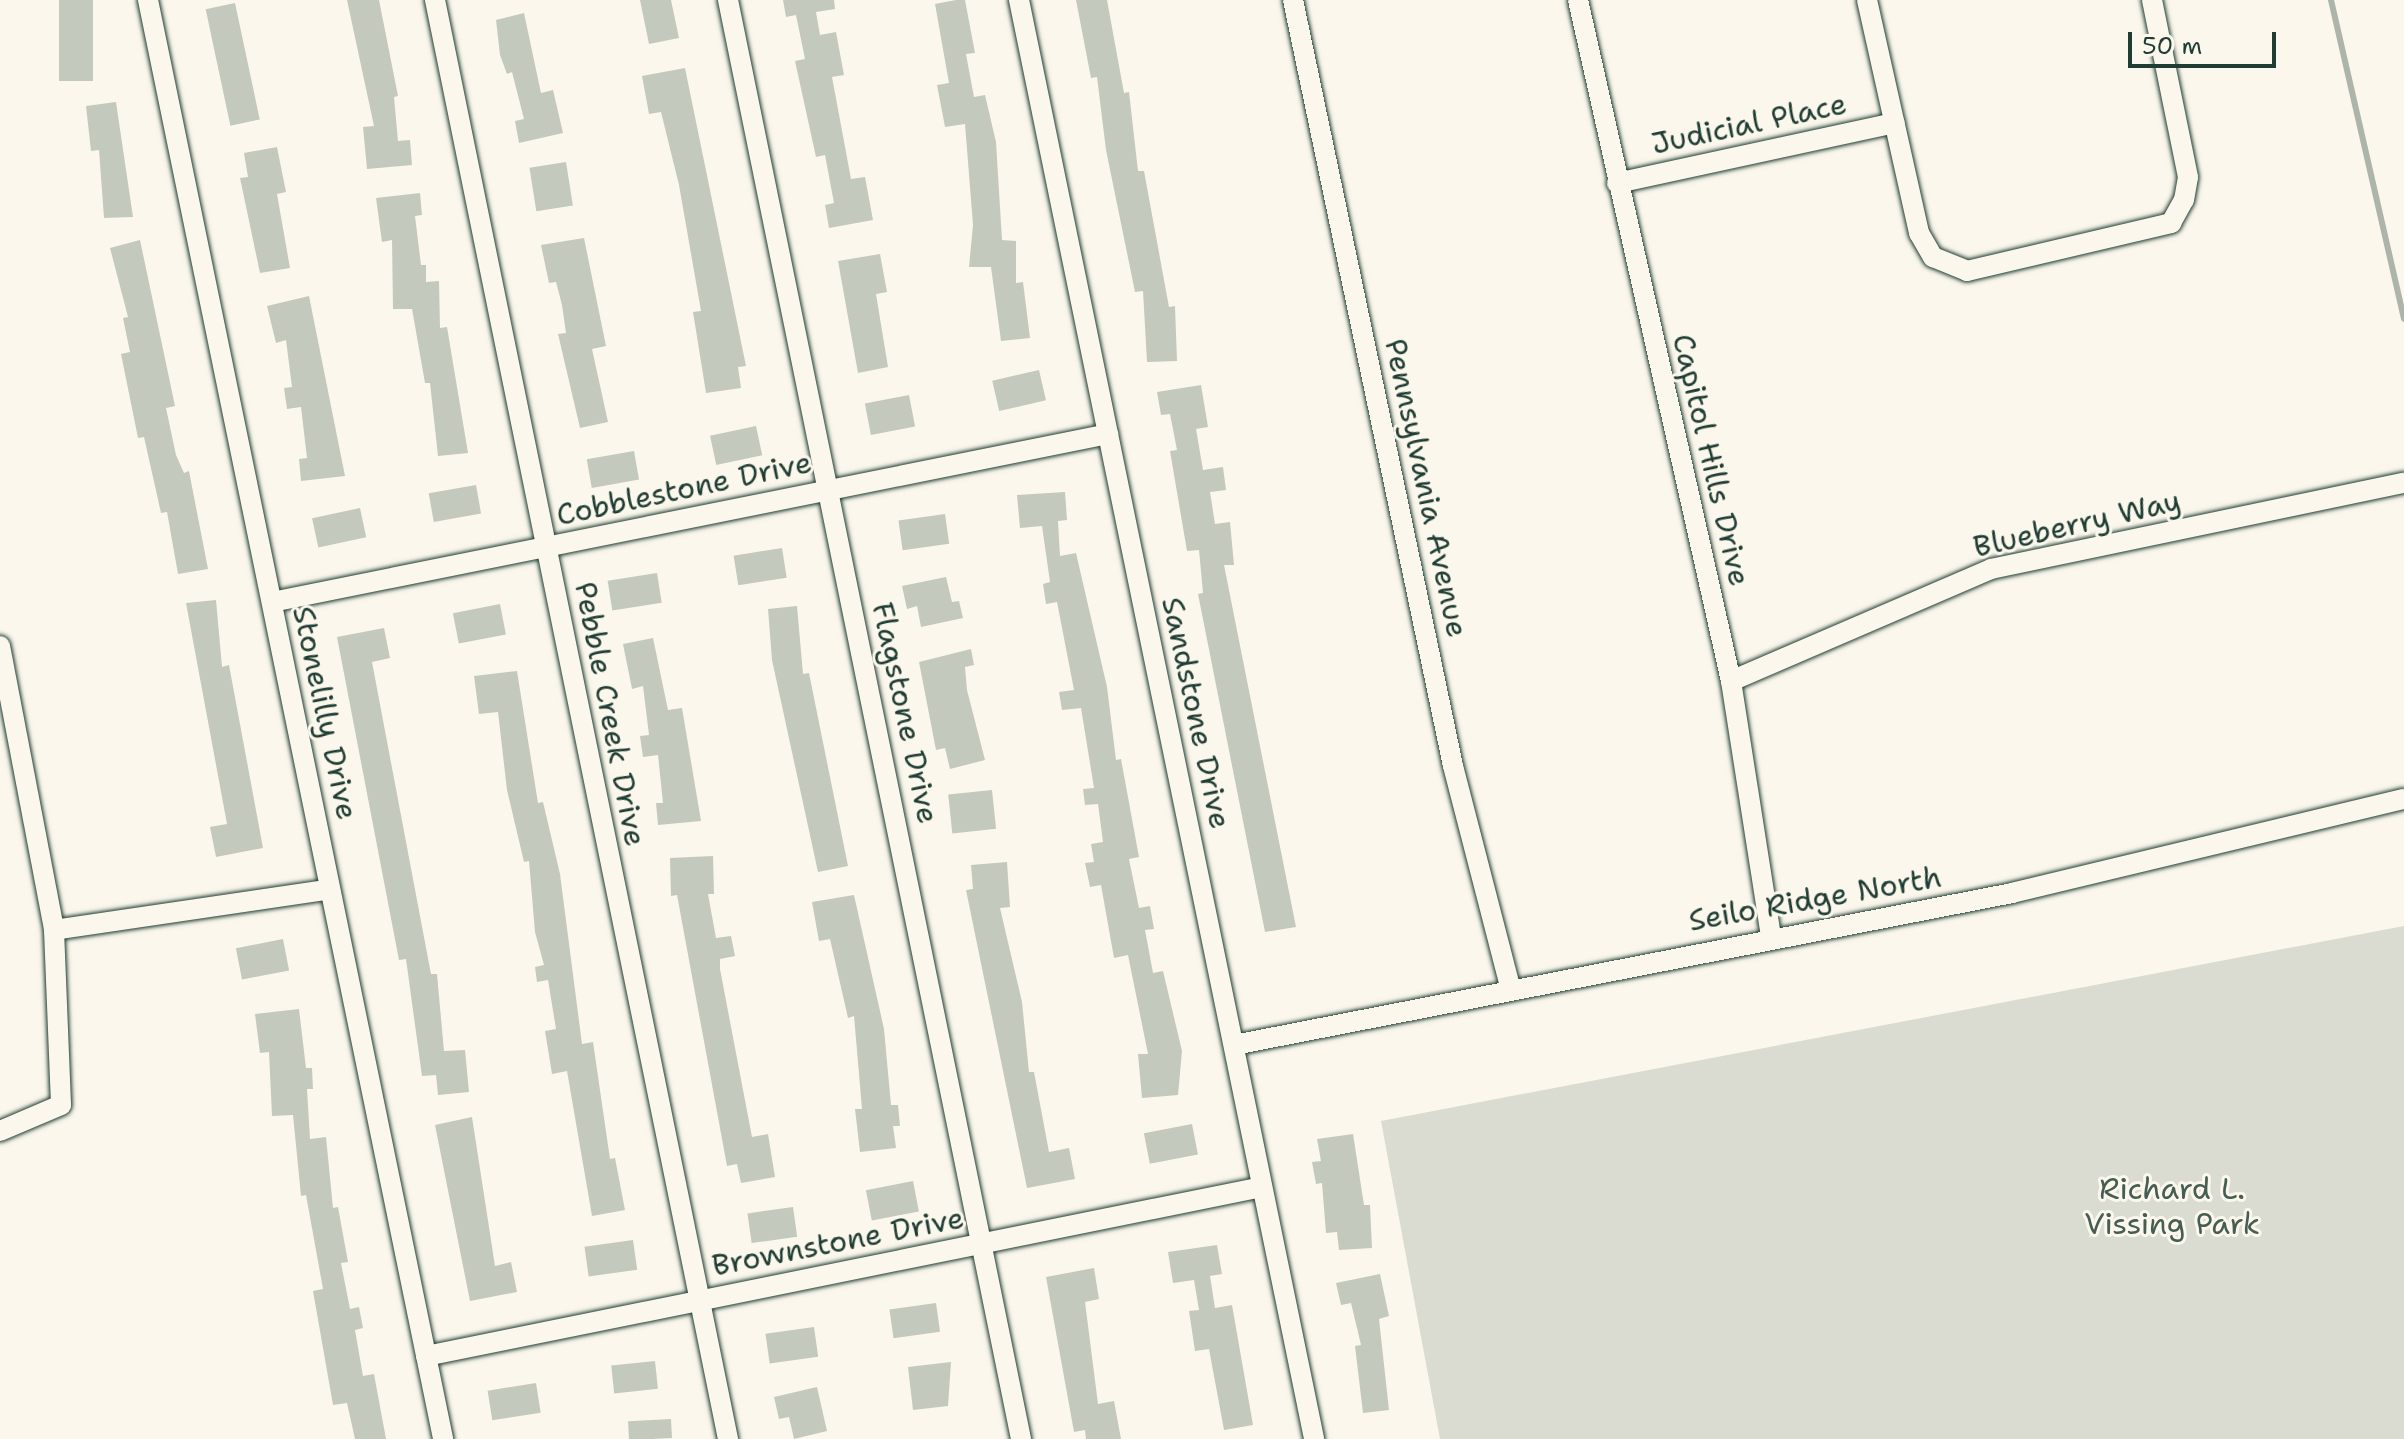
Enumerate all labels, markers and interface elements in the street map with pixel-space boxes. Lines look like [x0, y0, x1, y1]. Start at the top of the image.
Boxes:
scale bar [2132, 16, 2280, 66]
text: 50 m [2142, 30, 2202, 62]
street label: Judicial Place [1648, 86, 1850, 162]
street label: Capitol Hills Drive [1664, 330, 1758, 590]
street label: Pennsylvania Avenue [1377, 336, 1475, 640]
street label: Cobblestone Drive [553, 444, 815, 534]
street label: Blueberry Way [1970, 483, 2184, 565]
street label: Pebble Creek Drive [567, 579, 653, 849]
street label: Sandstone Drive [1154, 594, 1238, 832]
street label: Flagstone Drive [864, 599, 946, 827]
street label: Stonelilly Drive [285, 603, 365, 823]
street label: Seilo Ridge North [1686, 859, 1944, 939]
park label: Richard L. Vissing Park [2084, 1171, 2260, 1242]
street label: Brownstone Drive [709, 1200, 967, 1284]

